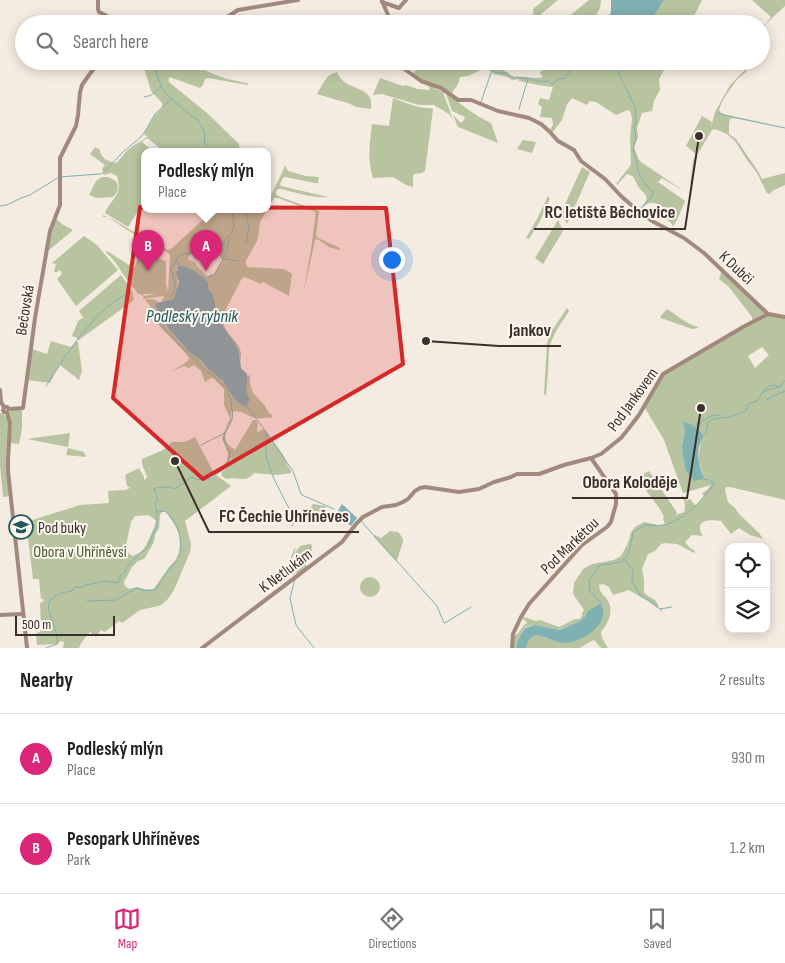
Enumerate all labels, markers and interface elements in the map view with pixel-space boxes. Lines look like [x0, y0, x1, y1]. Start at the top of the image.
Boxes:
search box [15, 15, 770, 70]
icon: search [33, 29, 61, 57]
text: Search here [73, 31, 149, 54]
popup [141, 148, 271, 213]
text: Podleský mlýn [158, 160, 254, 183]
text: Place [158, 183, 187, 202]
callout: RC letiště Běchovice [534, 196, 685, 229]
text: RC letiště Běchovice [545, 202, 675, 223]
pin: B [132, 230, 164, 271]
pin: A [190, 230, 222, 271]
your location [379, 247, 405, 273]
street label: K Dubči [715, 247, 757, 289]
street label: Bečovská [12, 284, 39, 337]
water label: Podleský rybník [146, 306, 239, 327]
callout: Jankov [499, 313, 561, 346]
text: Jankov [508, 320, 551, 341]
street label: Pod Jankovem [604, 364, 663, 435]
callout: Obora Koloděje [572, 465, 687, 498]
text: Obora Koloděje [582, 472, 678, 493]
callout: FC Čechie Uhříněves [209, 499, 359, 532]
text: FC Čechie Uhříněves [219, 506, 349, 527]
school or university icon: Pod buky [8, 514, 34, 540]
street label: Pod Markétou [537, 514, 603, 578]
place label: Pod buky [38, 519, 86, 538]
park label: Obora v Uhříněvsi [33, 543, 127, 562]
map controls [725, 543, 770, 633]
button: locate [725, 543, 770, 588]
street label: K Netlukám [256, 545, 316, 597]
button: layers [725, 588, 770, 633]
scale bar [15, 613, 115, 636]
text: 500 m [22, 616, 51, 633]
text: Nearby [20, 668, 73, 693]
text: 2 results [719, 671, 765, 690]
text: Podleský mlýn [67, 738, 163, 761]
text: A [32, 749, 40, 768]
text: 930 m [731, 749, 765, 768]
text: Place [67, 761, 96, 780]
text: Pesopark Uhříněves [67, 828, 200, 851]
text: B [32, 839, 40, 858]
text: 1.2 km [730, 839, 765, 858]
text: Park [67, 851, 90, 870]
tab: Map [113, 905, 141, 952]
tab: Directions [368, 905, 417, 952]
tab: Saved [643, 905, 672, 952]

